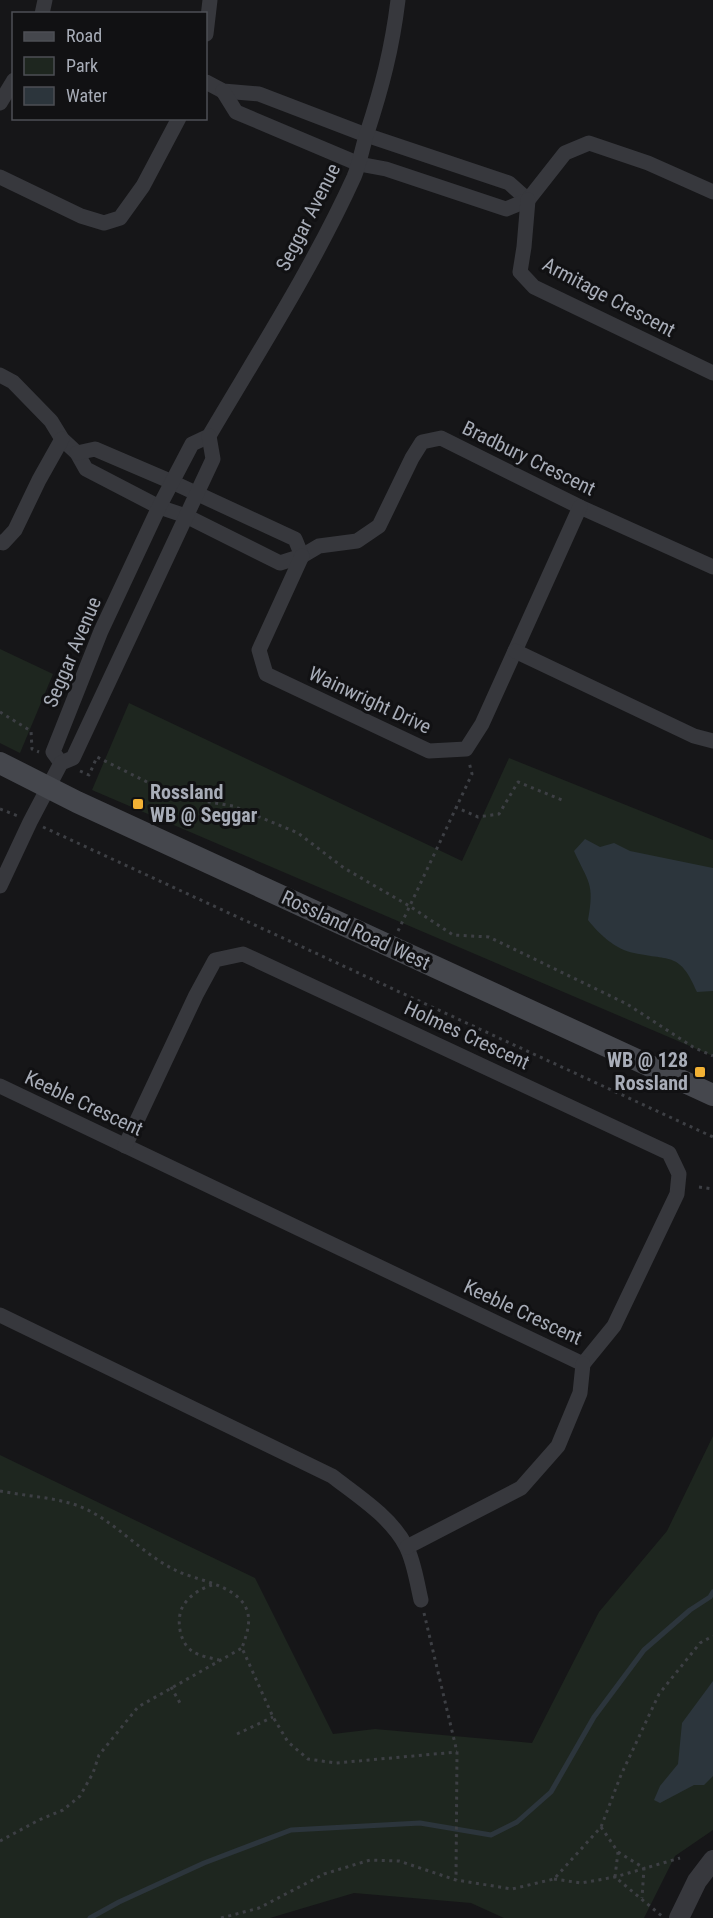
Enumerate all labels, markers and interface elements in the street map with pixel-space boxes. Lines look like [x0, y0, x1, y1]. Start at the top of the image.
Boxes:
legend [12, 12, 207, 120]
text: Road [66, 25, 102, 46]
text: Park [66, 55, 98, 76]
text: Water [66, 85, 108, 106]
street label: Seggar Avenue [271, 159, 345, 275]
street label: Armitage Crescent [539, 252, 679, 342]
street label: Bradbury Crescent [459, 415, 599, 501]
street label: Seggar Avenue [38, 593, 106, 711]
street label: Wainwright Drive [305, 661, 435, 739]
place label: Rossland WB @ Seggar [150, 780, 258, 827]
marker: Rossland WB @ Seggar [131, 797, 145, 811]
street label: Rossland Road West [278, 885, 434, 975]
street label: Holmes Crescent [401, 996, 533, 1074]
place label: WB @ 128 Rossland [607, 1048, 688, 1095]
street label: Keeble Crescent [21, 1065, 147, 1141]
marker: WB @ 128 Rossland [693, 1065, 707, 1079]
street label: Keeble Crescent [460, 1274, 586, 1350]

